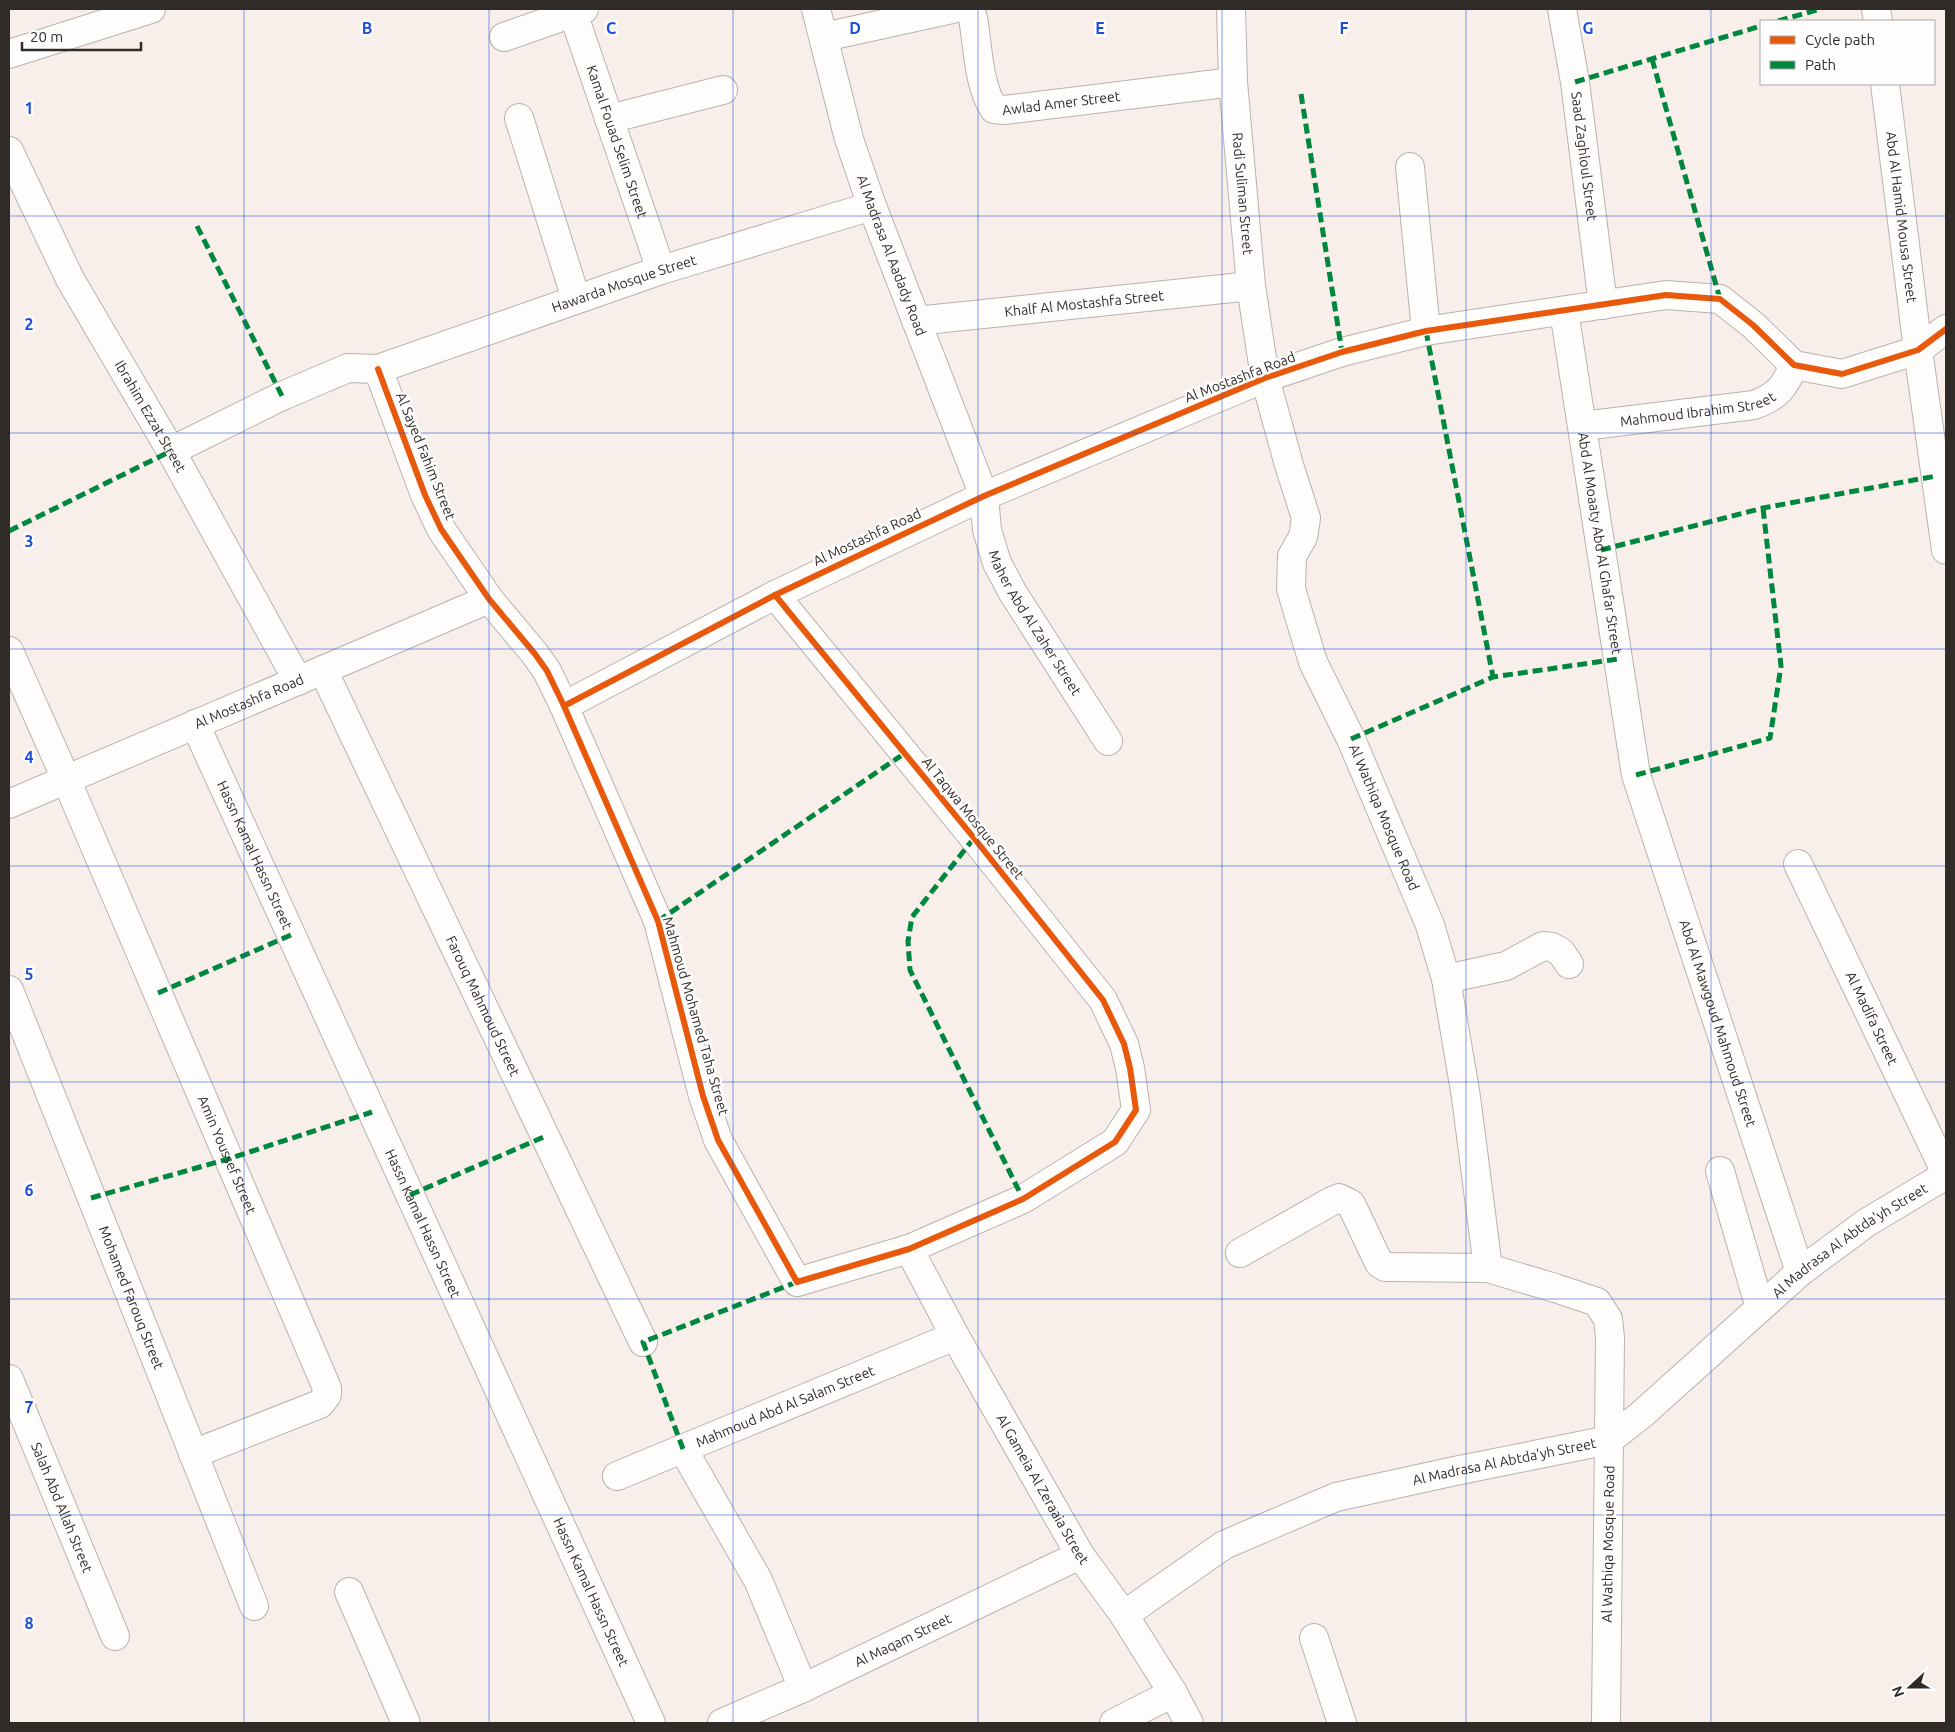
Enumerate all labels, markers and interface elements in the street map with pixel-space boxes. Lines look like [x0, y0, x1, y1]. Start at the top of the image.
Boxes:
text: B [362, 19, 372, 37]
text: C [606, 19, 616, 37]
text: D [849, 19, 861, 37]
text: E [1095, 19, 1105, 37]
text: F [1340, 19, 1349, 37]
text: G [1582, 19, 1594, 37]
scale bar [22, 20, 141, 52]
legend [1760, 20, 1935, 85]
text: 20 m [30, 28, 63, 45]
text: Cycle path [1805, 31, 1875, 48]
text: Path [1805, 56, 1836, 73]
street label: Kamal Fouad Selim Street [583, 63, 651, 221]
street label: Awlad Amer Street [1001, 88, 1122, 118]
street label: Saad Zaghloul Street [1568, 91, 1600, 222]
text: 1 [24, 99, 34, 117]
street label: Abd Al Hamid Mousa Street [1883, 130, 1920, 304]
street label: Radi Suliman Street [1229, 132, 1256, 256]
street label: Al Madrasa Al Aadady Road [854, 173, 929, 338]
street label: Hawarda Mosque Street [550, 252, 699, 316]
street label: Khalf Al Mostashfa Street [1004, 287, 1165, 320]
text: 2 [24, 315, 34, 333]
street label: Al Mostashfa Road [1182, 349, 1298, 405]
street label: Ibrahim Ezzat Street [112, 358, 189, 476]
street label: Mahmoud Ibrahim Street [1619, 388, 1779, 429]
street label: Al Sayed Fahim Street [393, 390, 459, 523]
street label: Abd Al Moaaty Abd Al Ghafar Street [1575, 431, 1625, 656]
street label: Al Mostashfa Road [811, 505, 923, 569]
text: 3 [24, 532, 34, 550]
street label: Maher Abd Al Zaher Street [986, 548, 1085, 699]
street label: Al Mostashfa Road [192, 671, 306, 732]
street label: Al Wathiqa Mosque Road [1346, 742, 1422, 893]
text: 4 [24, 748, 34, 766]
street label: Al Taqwa Mosque Street [919, 754, 1028, 883]
street label: Hassn Kamal Hassn Street [214, 778, 296, 932]
street label: Mahmoud Mohamed Taha Street [660, 915, 732, 1118]
street label: Abd Al Mawgoud Mahmoud Street [1676, 918, 1760, 1129]
street label: Farouq Mahmoud Street [443, 933, 523, 1079]
text: 5 [24, 965, 34, 983]
street label: Al Madifa Street [1843, 969, 1901, 1068]
street label: Amin Youssef Street [195, 1093, 260, 1217]
street label: Hassn Kamal Hassn Street [382, 1147, 464, 1301]
street label: Al Madrasa Al Abtda'yh Street [1769, 1180, 1931, 1301]
text: 6 [24, 1181, 34, 1199]
street label: Mohamed Farouq Street [96, 1224, 167, 1372]
street label: Mahmoud Abd Al Salam Street [694, 1362, 877, 1450]
text: 7 [24, 1398, 34, 1416]
street label: Al Gameia Al Zeraaia Street [993, 1411, 1092, 1568]
street label: Al Madrasa Al Abtda'yh Street [1411, 1435, 1598, 1488]
street label: Salah Abd Allah Street [28, 1440, 96, 1575]
street label: Al Wathiqa Mosque Road [1599, 1465, 1617, 1623]
street label: Hassn Kamal Hassn Street [550, 1515, 632, 1669]
street label: Al Maqam Street [852, 1610, 954, 1670]
text: 8 [24, 1614, 34, 1632]
north arrow [1885, 1662, 1935, 1712]
text: N [1889, 1684, 1907, 1699]

